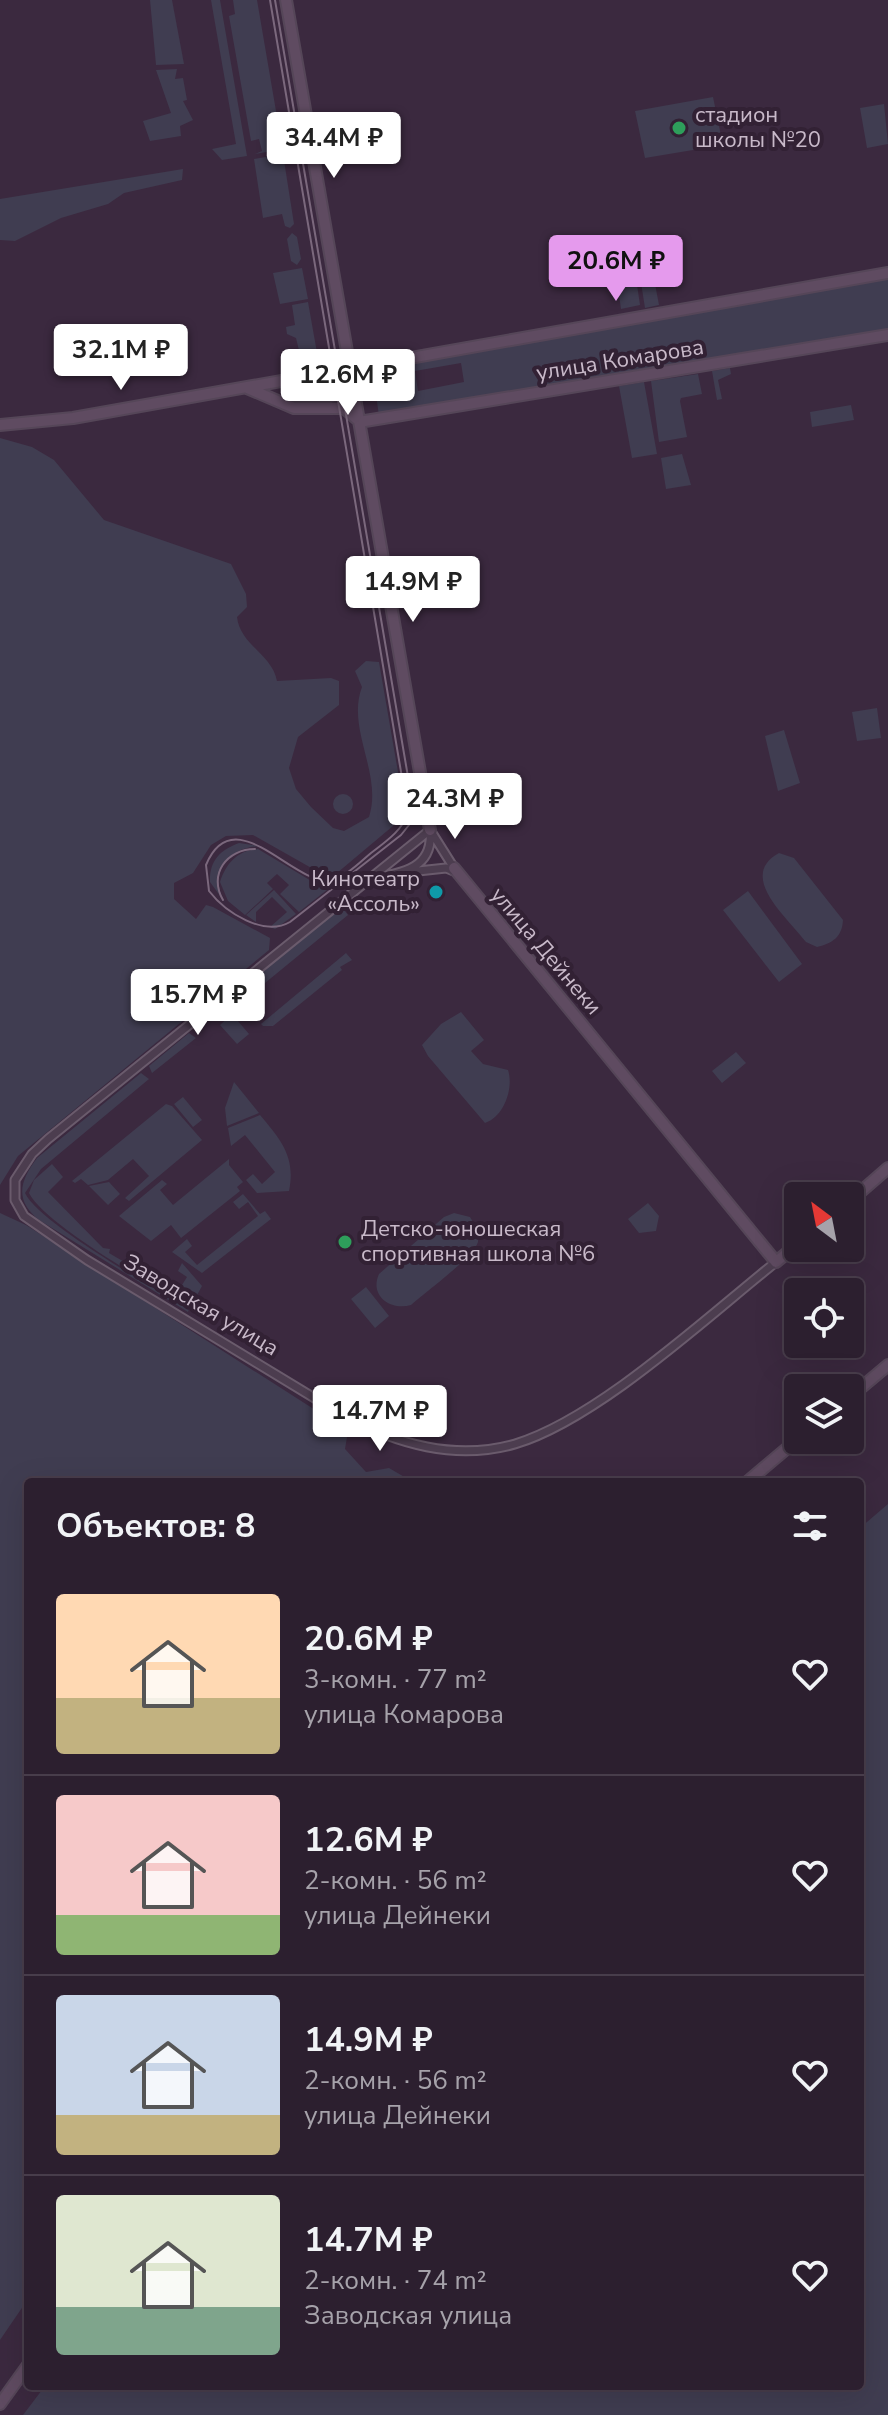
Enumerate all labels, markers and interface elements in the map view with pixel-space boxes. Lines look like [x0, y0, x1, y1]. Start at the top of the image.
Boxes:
place label: стадион школы №20 [695, 100, 821, 155]
pin: 34.4M ₽ [260, 112, 408, 180]
marker: стадион школы №20 [670, 119, 688, 137]
text: 34.4M ₽ [285, 120, 383, 155]
pin: 20.6M ₽ [542, 235, 690, 303]
text: 20.6M ₽ [567, 243, 665, 278]
pin: 32.1M ₽ [47, 324, 195, 392]
text: 32.1M ₽ [72, 332, 170, 367]
street label: улица Комарова [534, 332, 706, 388]
pin: 12.6M ₽ [274, 349, 422, 417]
text: 12.6M ₽ [299, 357, 397, 392]
pin: 14.9M ₽ [339, 556, 487, 624]
text: 14.9M ₽ [364, 564, 462, 599]
pin: 24.3M ₽ [381, 773, 529, 841]
text: 24.3M ₽ [406, 781, 504, 816]
place label: Кинотеатр «Ассоль» [311, 864, 420, 919]
street label: улица Дейнеки [484, 881, 608, 1021]
marker: Кинотеатр «Ассоль» [427, 883, 445, 901]
pin: 15.7M ₽ [124, 969, 272, 1037]
text: 15.7M ₽ [149, 977, 247, 1012]
north arrow [784, 1182, 864, 1262]
map controls [784, 1182, 864, 1454]
place label: Детско-юношеская спортивная школа №6 [361, 1214, 595, 1269]
marker: Детско-юношеская спортивная школа №6 [336, 1233, 354, 1251]
street label: Заводская улица [118, 1247, 284, 1363]
button: locate [784, 1278, 864, 1358]
button: layers [784, 1374, 864, 1454]
pin: 14.7M ₽ [306, 1385, 454, 1453]
text: 14.7M ₽ [331, 1393, 429, 1428]
text: Объектов: 8 [56, 1503, 255, 1549]
icon: filters [788, 1504, 832, 1548]
text: 20.6M ₽ [304, 1616, 433, 1662]
icon: home [120, 1626, 216, 1722]
icon: heart [788, 1652, 832, 1696]
text: 3-комн. · 77 m² [304, 1662, 487, 1697]
text: улица Комарова [304, 1697, 504, 1732]
text: 12.6M ₽ [304, 1817, 433, 1863]
icon: home [120, 1827, 216, 1923]
icon: heart [788, 1853, 832, 1897]
text: 2-комн. · 56 m² [304, 1863, 487, 1898]
text: улица Дейнеки [304, 1898, 491, 1933]
text: 14.9M ₽ [304, 2017, 433, 2063]
icon: home [120, 2027, 216, 2123]
icon: heart [788, 2053, 832, 2097]
text: 2-комн. · 56 m² [304, 2063, 487, 2098]
text: улица Дейнеки [304, 2098, 491, 2133]
text: 14.7M ₽ [304, 2217, 433, 2263]
icon: home [120, 2227, 216, 2323]
icon: heart [788, 2253, 832, 2297]
text: 2-комн. · 74 m² [304, 2263, 487, 2298]
text: Заводская улица [304, 2298, 512, 2333]

